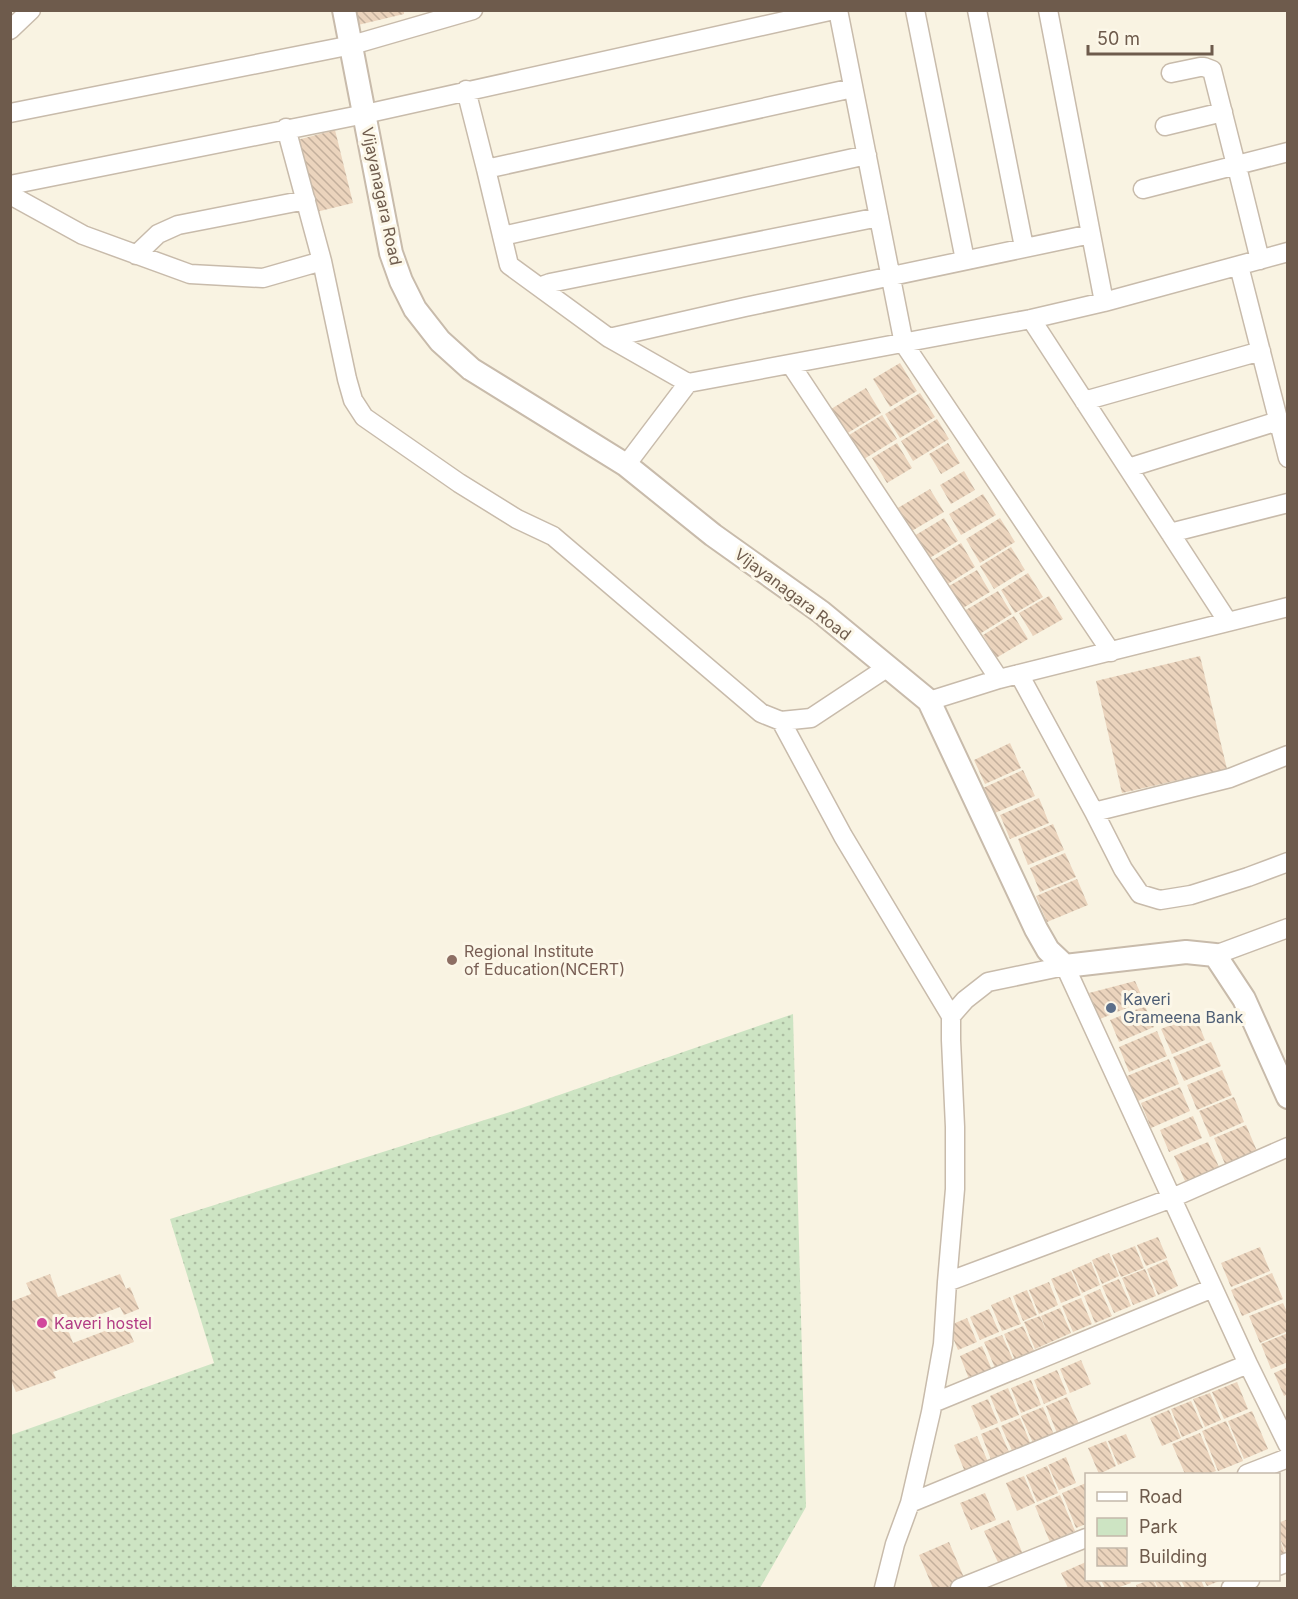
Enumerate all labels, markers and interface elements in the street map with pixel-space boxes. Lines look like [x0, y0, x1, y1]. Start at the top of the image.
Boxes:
scale bar [1088, 18, 1212, 56]
text: 50 m [1097, 28, 1140, 49]
street label: Vijayanagara Road [358, 125, 406, 267]
street label: Vijayanagara Road [731, 544, 855, 644]
place label: Regional Institute of Education(NCERT) [464, 941, 625, 979]
marker: Regional Institute of Education(NCERT) [445, 953, 459, 967]
place label: Kaveri Grameena Bank [1123, 989, 1243, 1027]
marker: Kaveri Grameena Bank [1104, 1001, 1118, 1015]
place label: Kaveri hostel [54, 1313, 152, 1333]
marker: Kaveri hostel [35, 1316, 49, 1330]
legend [1085, 1473, 1280, 1581]
text: Road [1139, 1486, 1182, 1507]
text: Park [1139, 1516, 1178, 1537]
text: Building [1139, 1546, 1207, 1567]

